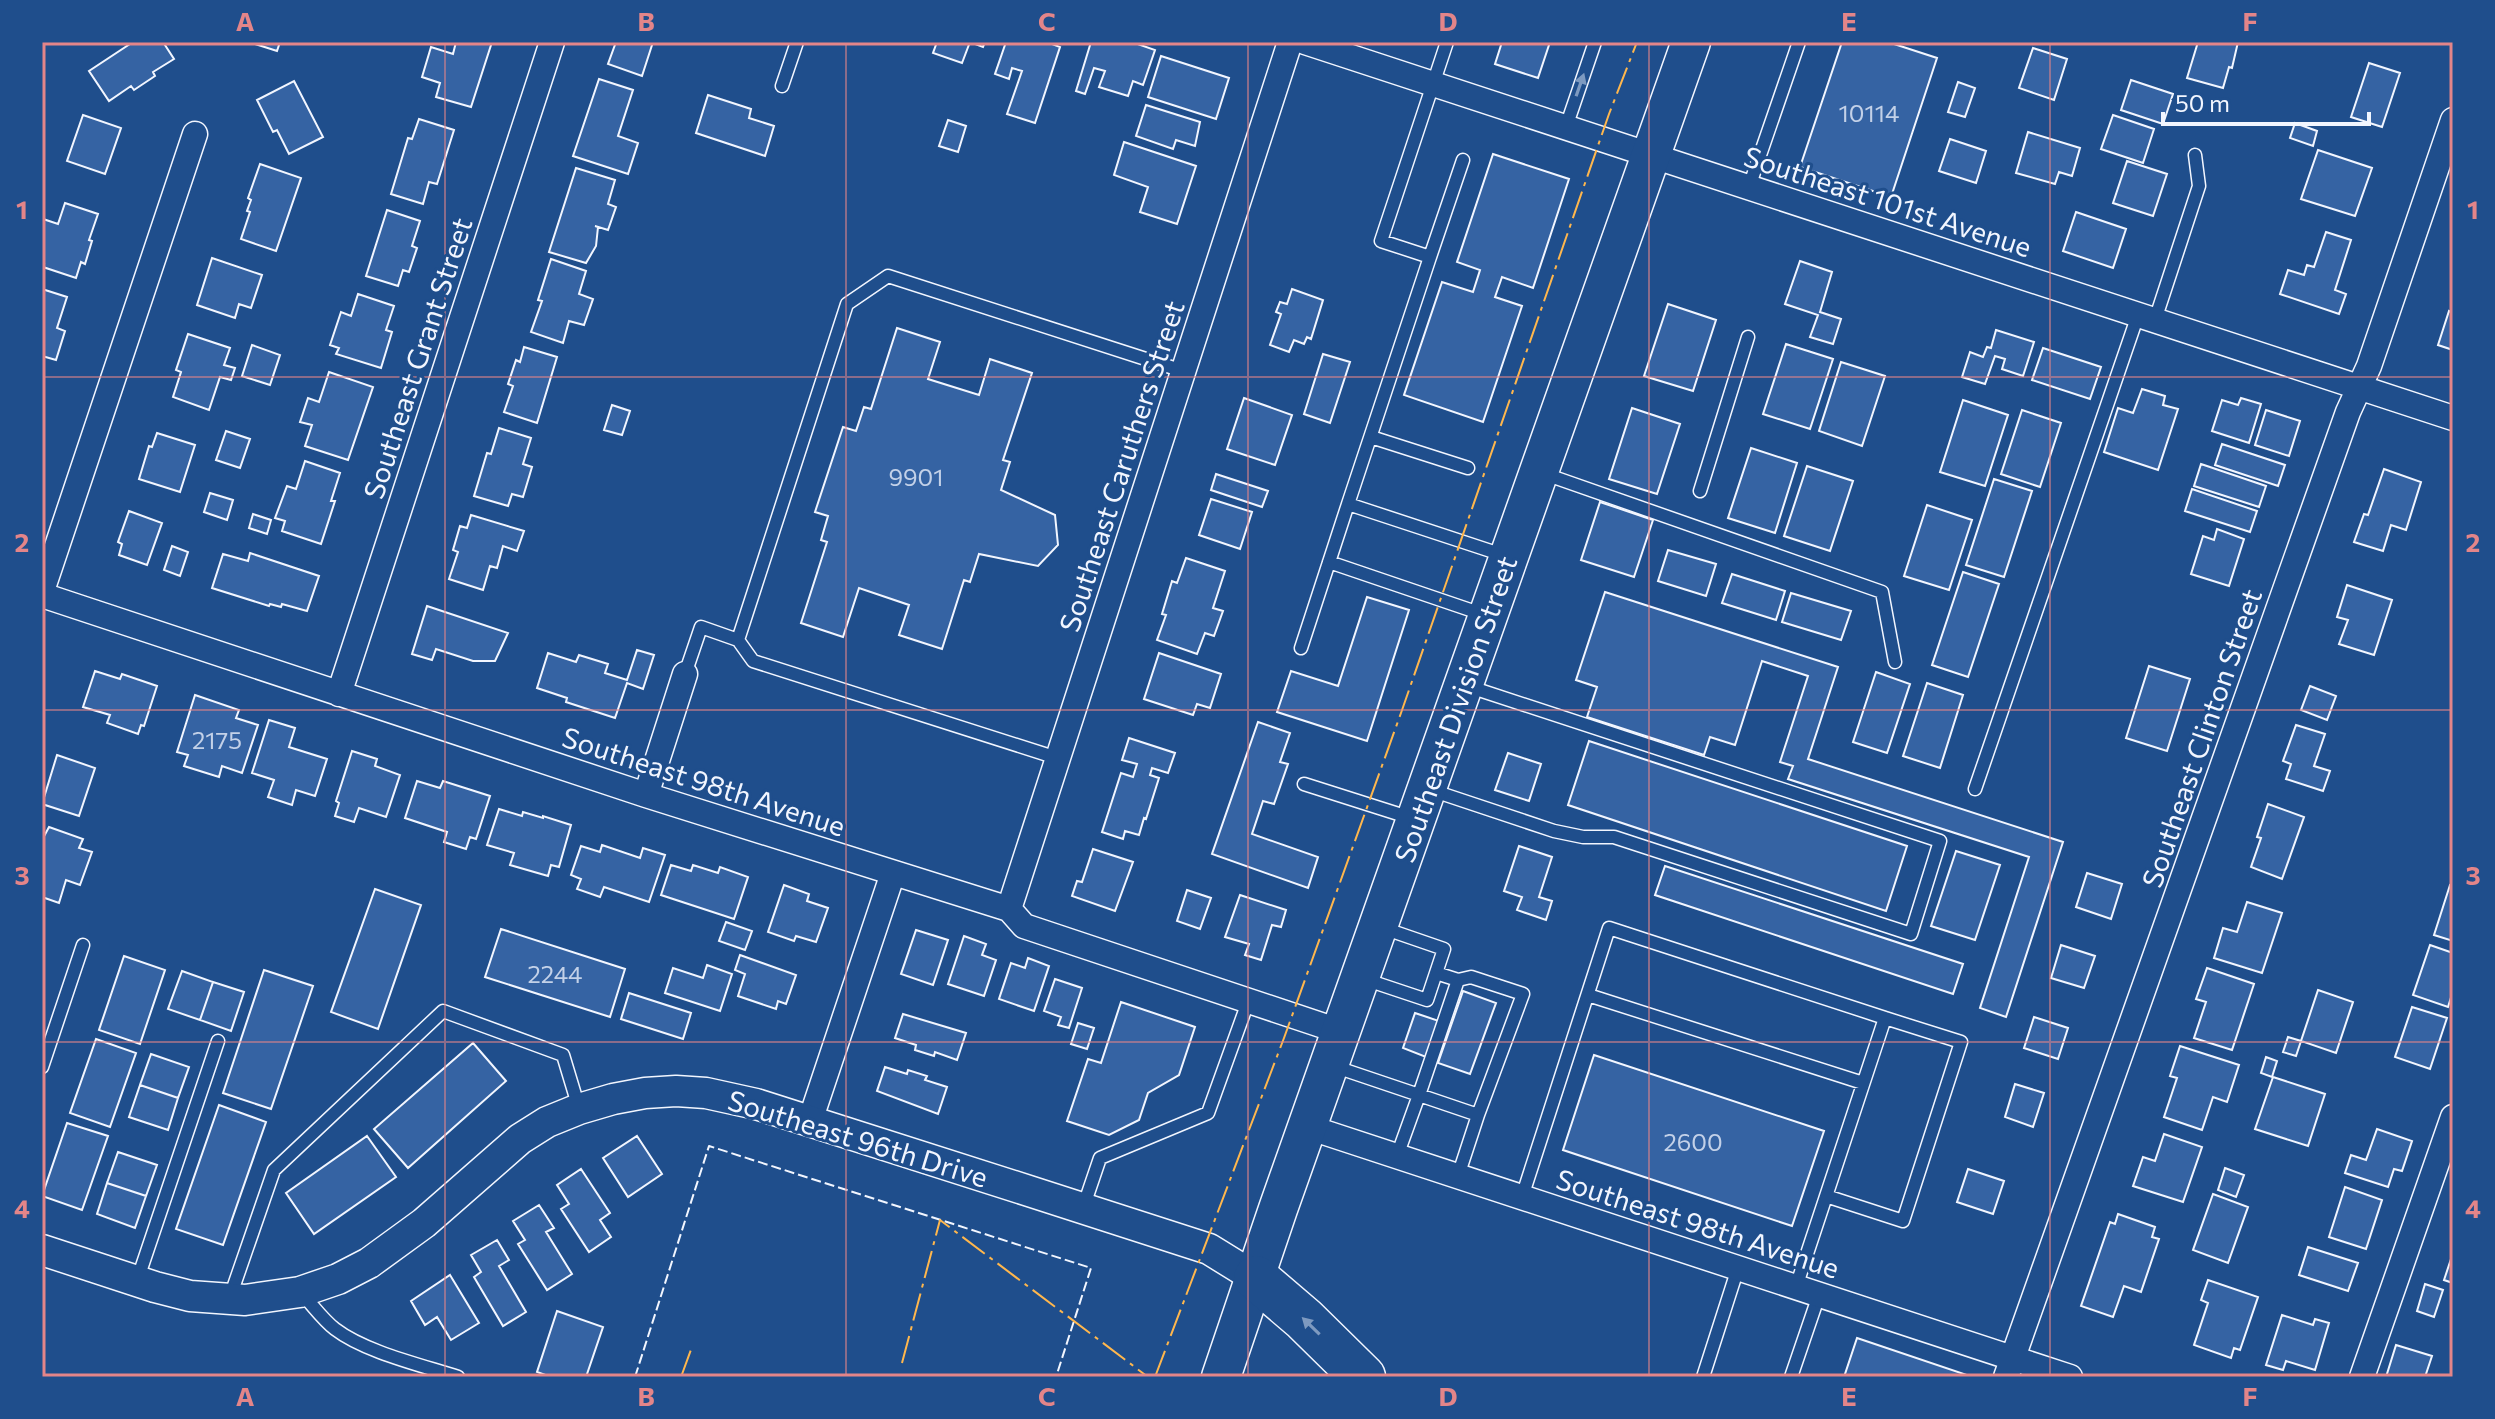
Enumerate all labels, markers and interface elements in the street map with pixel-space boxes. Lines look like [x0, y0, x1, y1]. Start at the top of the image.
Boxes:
text: A [236, 5, 255, 36]
text: B [637, 5, 655, 36]
text: C [1038, 5, 1056, 36]
text: D [1438, 5, 1458, 36]
text: E [1841, 5, 1857, 36]
text: F [2242, 5, 2258, 36]
one-way arrow [1575, 72, 1587, 96]
scale bar [2163, 76, 2369, 126]
text: 50 m [2175, 88, 2230, 117]
house number: 10114 [1839, 98, 1899, 127]
street label: Southeast 101st Avenue [1740, 138, 2036, 264]
text: 1 [16, 193, 28, 224]
text: 1 [2467, 193, 2479, 224]
street label: Southeast Grant Street [356, 213, 478, 503]
street label: Southeast Caruthers Street [1051, 296, 1191, 636]
house number: 9901 [888, 462, 944, 491]
text: 2 [15, 526, 29, 557]
text: 2 [2466, 526, 2480, 557]
street label: Southeast Division Street [1387, 551, 1523, 867]
street label: Southeast Clinton Street [2134, 584, 2268, 892]
street label: Southeast 98th Avenue [558, 719, 850, 843]
house number: 2175 [192, 725, 242, 754]
text: 3 [14, 859, 30, 890]
text: 3 [2465, 859, 2481, 890]
house number: 2244 [527, 959, 583, 988]
street label: Southeast 96th Drive [724, 1082, 992, 1194]
house number: 2600 [1663, 1127, 1723, 1156]
street label: Southeast 98th Avenue [1552, 1161, 1844, 1285]
text: 4 [14, 1192, 30, 1223]
text: 4 [2465, 1192, 2481, 1223]
one-way arrow [1302, 1317, 1321, 1336]
text: A [236, 1380, 255, 1411]
text: B [637, 1380, 655, 1411]
text: C [1038, 1380, 1056, 1411]
text: D [1438, 1380, 1458, 1411]
text: E [1841, 1380, 1857, 1411]
text: F [2242, 1380, 2258, 1411]

